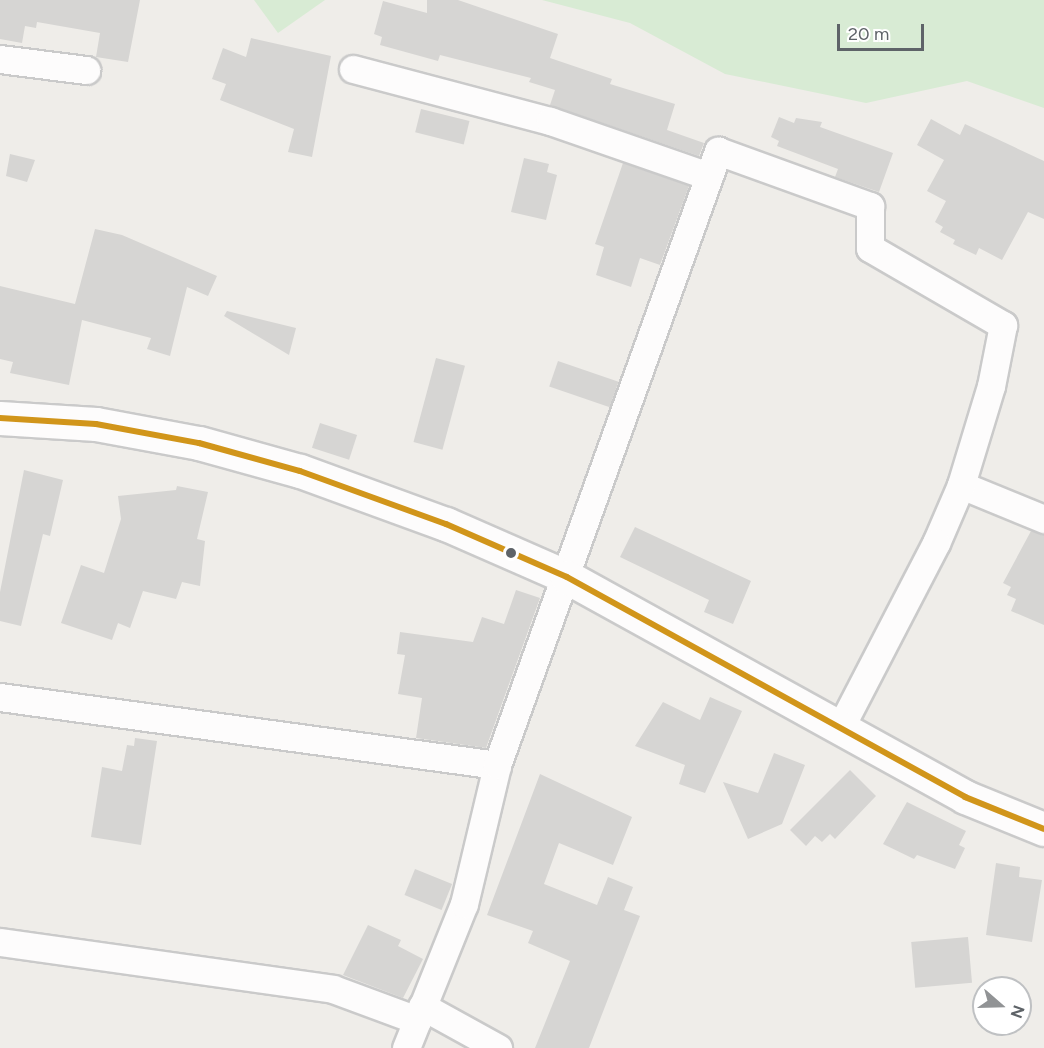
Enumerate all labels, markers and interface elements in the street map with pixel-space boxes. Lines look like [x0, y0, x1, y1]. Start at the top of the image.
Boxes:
scale bar [840, 12, 927, 50]
text: 20 m [848, 23, 889, 45]
unlabelled marker [505, 547, 517, 559]
north arrow [972, 976, 1032, 1036]
text: N [1006, 1003, 1029, 1021]

